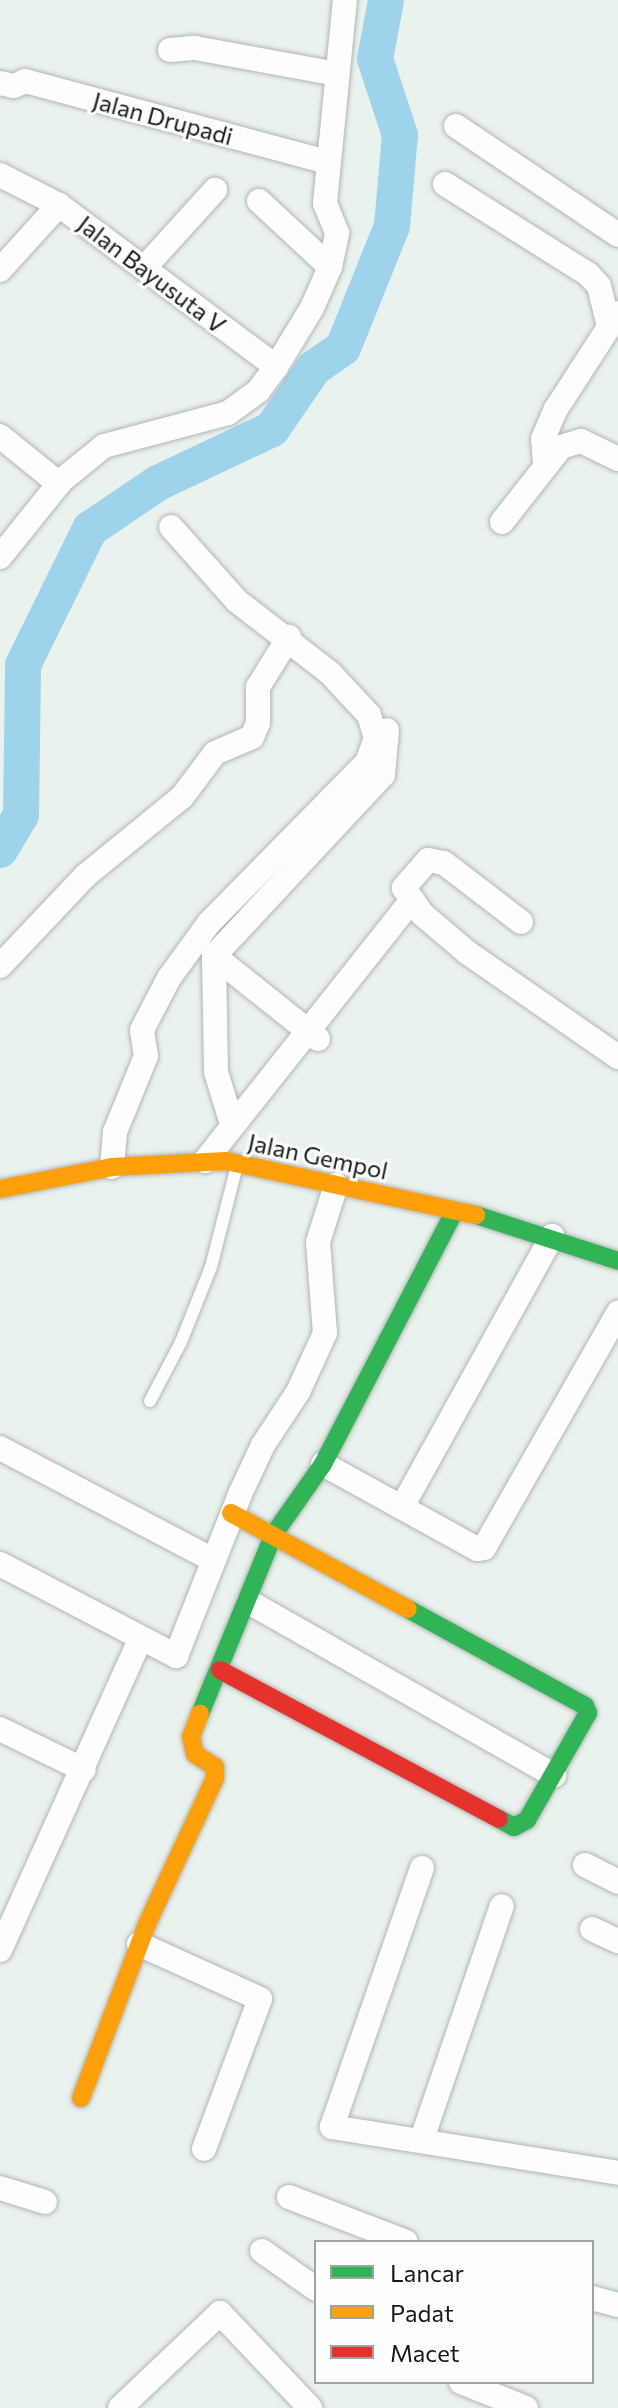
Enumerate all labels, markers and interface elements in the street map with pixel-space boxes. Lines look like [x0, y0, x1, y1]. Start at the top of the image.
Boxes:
street label: Jalan Drupadi [90, 85, 236, 151]
street label: Jalan Bayusuta V [72, 209, 232, 339]
street label: Jalan Gempol [245, 1127, 391, 1185]
legend [314, 2240, 594, 2384]
text: Lancar [390, 2258, 464, 2287]
text: Padat [390, 2298, 454, 2327]
text: Macet [390, 2338, 460, 2367]

